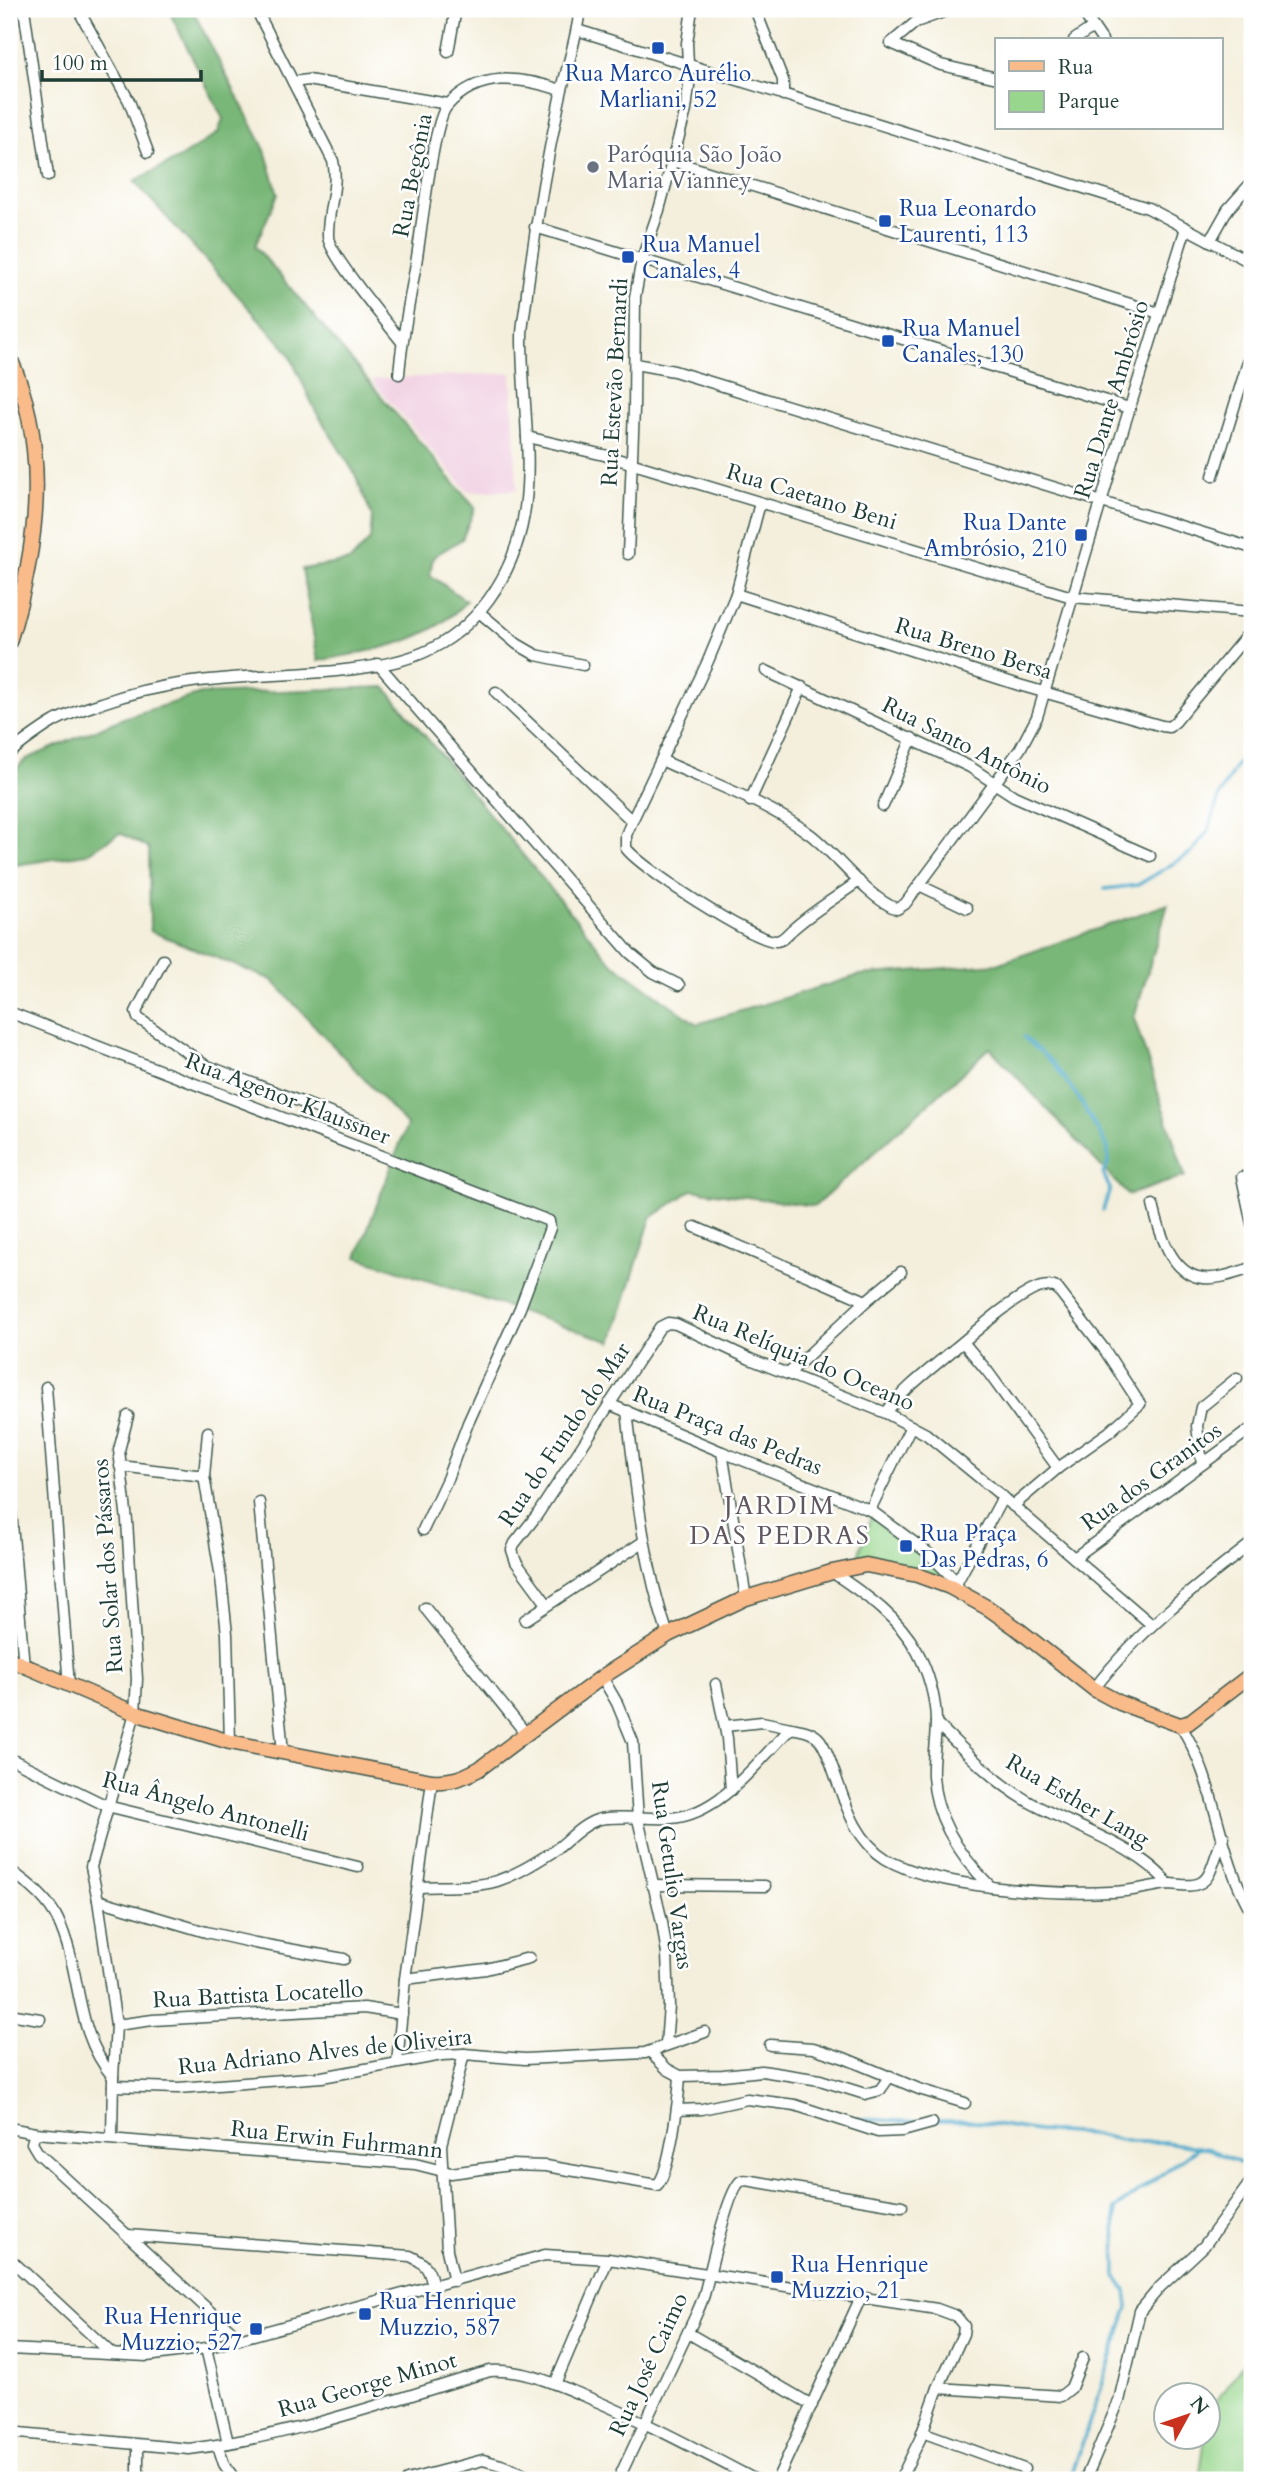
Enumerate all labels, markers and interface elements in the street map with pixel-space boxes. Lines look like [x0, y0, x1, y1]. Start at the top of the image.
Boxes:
scale bar [42, 38, 201, 82]
legend [995, 38, 1222, 130]
marker: Rua Marco Aurélio Marliani, 52 [650, 40, 666, 56]
text: 100 m [52, 49, 108, 78]
text: Rua [1058, 53, 1093, 82]
place label: Rua Marco Aurélio Marliani, 52 [565, 58, 751, 115]
text: Parque [1058, 87, 1119, 116]
street label: Rua Begônia [385, 110, 440, 240]
place label: Paróquia São João Maria Vianney [607, 139, 782, 196]
marker: Paróquia São João Maria Vianney [585, 159, 601, 175]
place label: Rua Leonardo Laurenti, 113 [899, 193, 1037, 250]
marker: Rua Leonardo Laurenti, 113 [877, 213, 893, 229]
place label: Rua Manuel Canales, 4 [642, 229, 760, 286]
marker: Rua Manuel Canales, 4 [620, 249, 636, 265]
street label: Rua Estevão Bernardi [594, 277, 635, 487]
street label: Rua Dante Ambrósio [1067, 296, 1156, 502]
place label: Rua Manuel Canales, 130 [902, 313, 1024, 370]
marker: Rua Manuel Canales, 130 [880, 333, 896, 349]
street label: Rua Caetano Beni [723, 456, 901, 537]
place label: Rua Dante Ambrósio, 210 [924, 507, 1067, 564]
marker: Rua Dante Ambrósio, 210 [1073, 527, 1089, 543]
street label: Rua Breno Bersa [891, 610, 1056, 687]
street label: Rua Santo Antônio [877, 689, 1057, 802]
street label: Rua Agenor Klaussner [181, 1045, 395, 1152]
street label: Rua Relíquia do Oceano [688, 1297, 919, 1418]
street label: Rua do Fundo do Mar [491, 1336, 638, 1532]
street label: Rua Praça das Pedras [629, 1378, 827, 1483]
street label: Rua dos Granitos [1075, 1415, 1228, 1538]
street label: Rua Solar dos Pássaros [85, 1458, 130, 1674]
district label: JARDIM DAS PEDRAS [689, 1488, 871, 1553]
place label: Rua Praça Das Pedras, 6 [920, 1518, 1049, 1575]
marker: Rua Praça Das Pedras, 6 [898, 1538, 914, 1554]
street label: Rua Esther Lang [1000, 1747, 1155, 1854]
street label: Rua Ângelo Antonelli [99, 1763, 313, 1849]
street label: Rua Getulio Vargas [644, 1779, 701, 1971]
street label: Rua Battista Locatello [152, 1974, 364, 2015]
street label: Rua Adriano Alves de Oliveira [176, 2021, 474, 2082]
street label: Rua Erwin Fuhrmann [229, 2113, 445, 2166]
place label: Rua Henrique Muzzio, 21 [791, 2249, 929, 2306]
marker: Rua Henrique Muzzio, 21 [769, 2269, 785, 2285]
place label: Rua Henrique Muzzio, 587 [379, 2286, 517, 2343]
street label: Rua José Caimo [602, 2287, 695, 2441]
place label: Rua Henrique Muzzio, 527 [104, 2301, 242, 2358]
marker: Rua Henrique Muzzio, 587 [357, 2306, 373, 2322]
marker: Rua Henrique Muzzio, 527 [248, 2321, 264, 2337]
street label: Rua George Minot [274, 2344, 460, 2425]
north arrow [1152, 2380, 1222, 2450]
text: N [1184, 2391, 1215, 2421]

